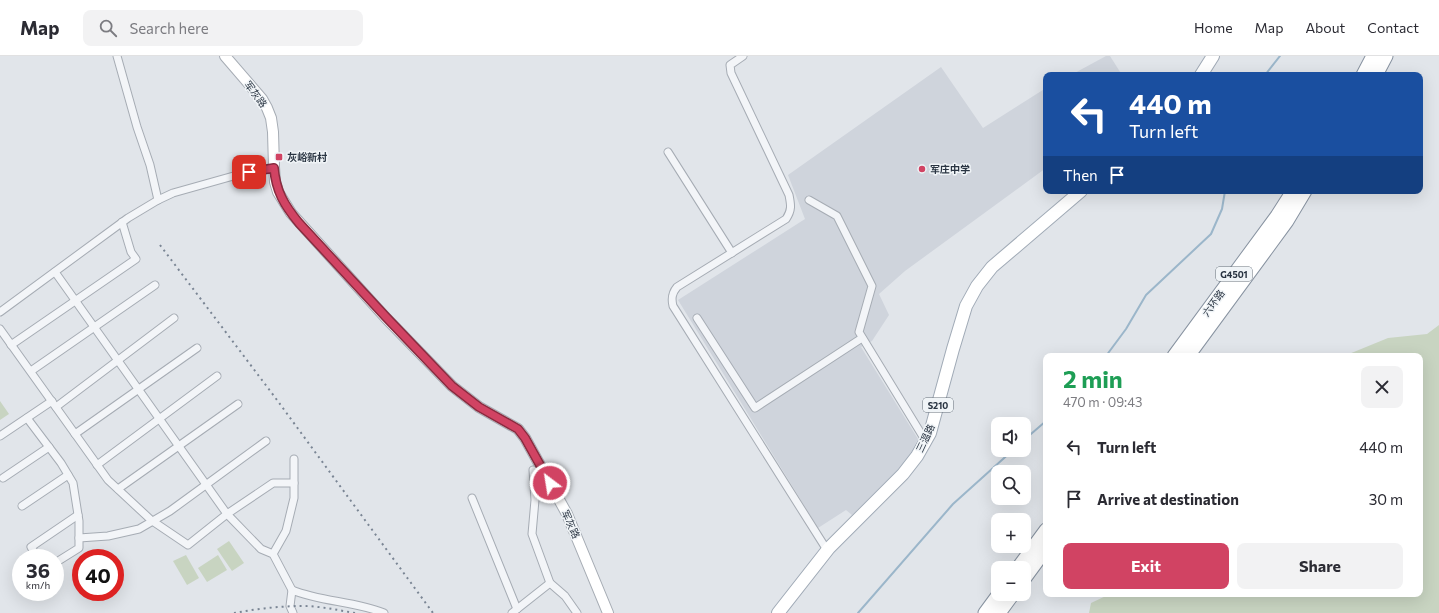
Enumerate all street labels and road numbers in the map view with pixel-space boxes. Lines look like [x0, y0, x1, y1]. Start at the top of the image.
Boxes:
street label: 军灰路 [242, 78, 270, 110]
road number: G4501 [1216, 267, 1252, 281]
street label: 六环路 [1199, 287, 1227, 319]
road number: S210 [923, 398, 953, 412]
street label: 三温路 [913, 422, 937, 454]
street label: 军灰路 [559, 508, 583, 540]

